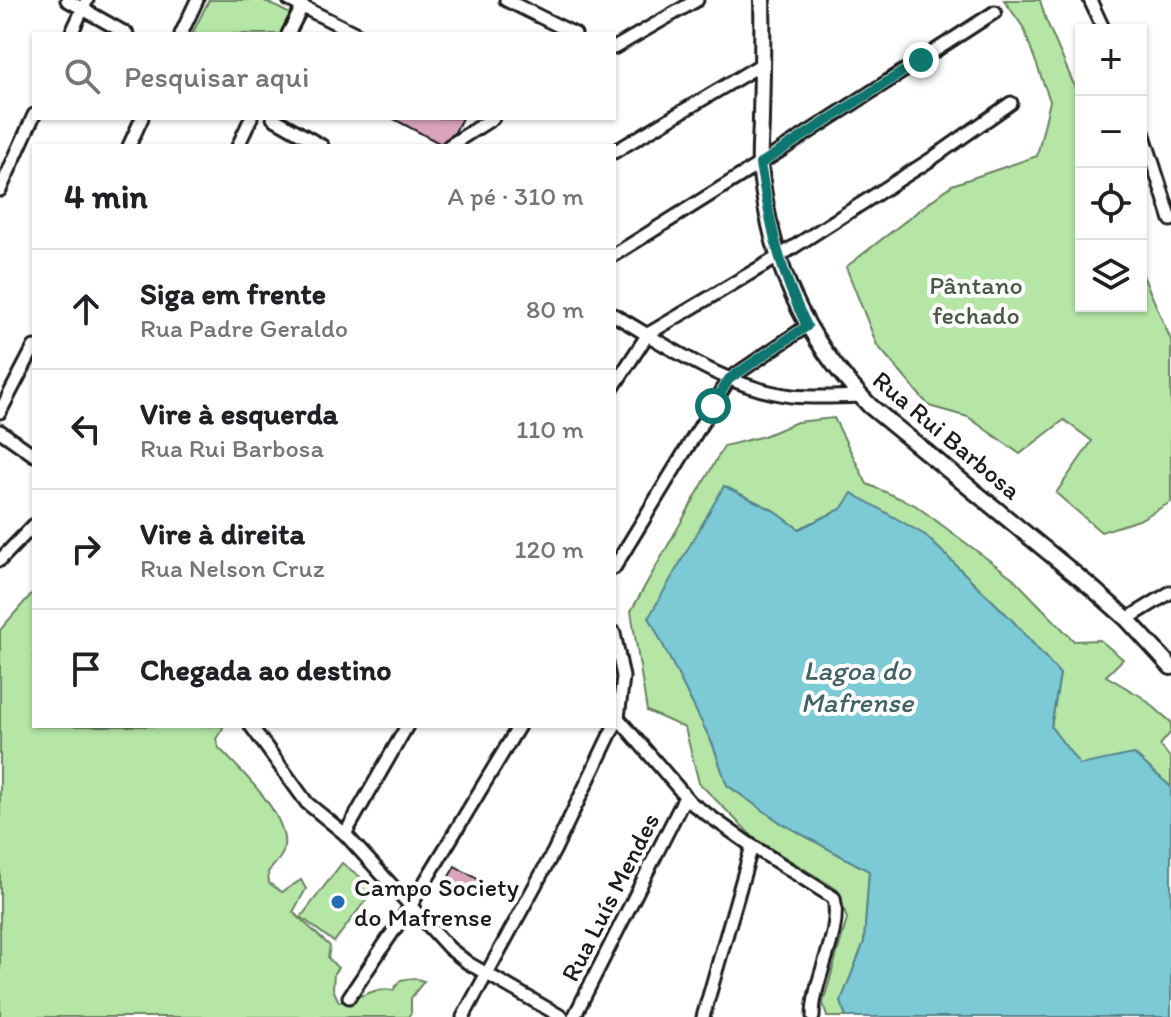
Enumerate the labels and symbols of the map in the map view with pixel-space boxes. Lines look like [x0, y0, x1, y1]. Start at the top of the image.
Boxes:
route end [903, 42, 939, 78]
park label: Pântano fechado [929, 269, 1023, 331]
street label: Rua Rui Barbosa [866, 364, 1028, 507]
route start [695, 388, 731, 424]
water label: Lagoa do Mafrense [801, 653, 915, 719]
street label: Rua Luís Mendes [554, 807, 666, 987]
place label: Campo Society do Mafrense [354, 871, 519, 933]
marker: Campo Society do Mafrense [329, 893, 347, 911]

